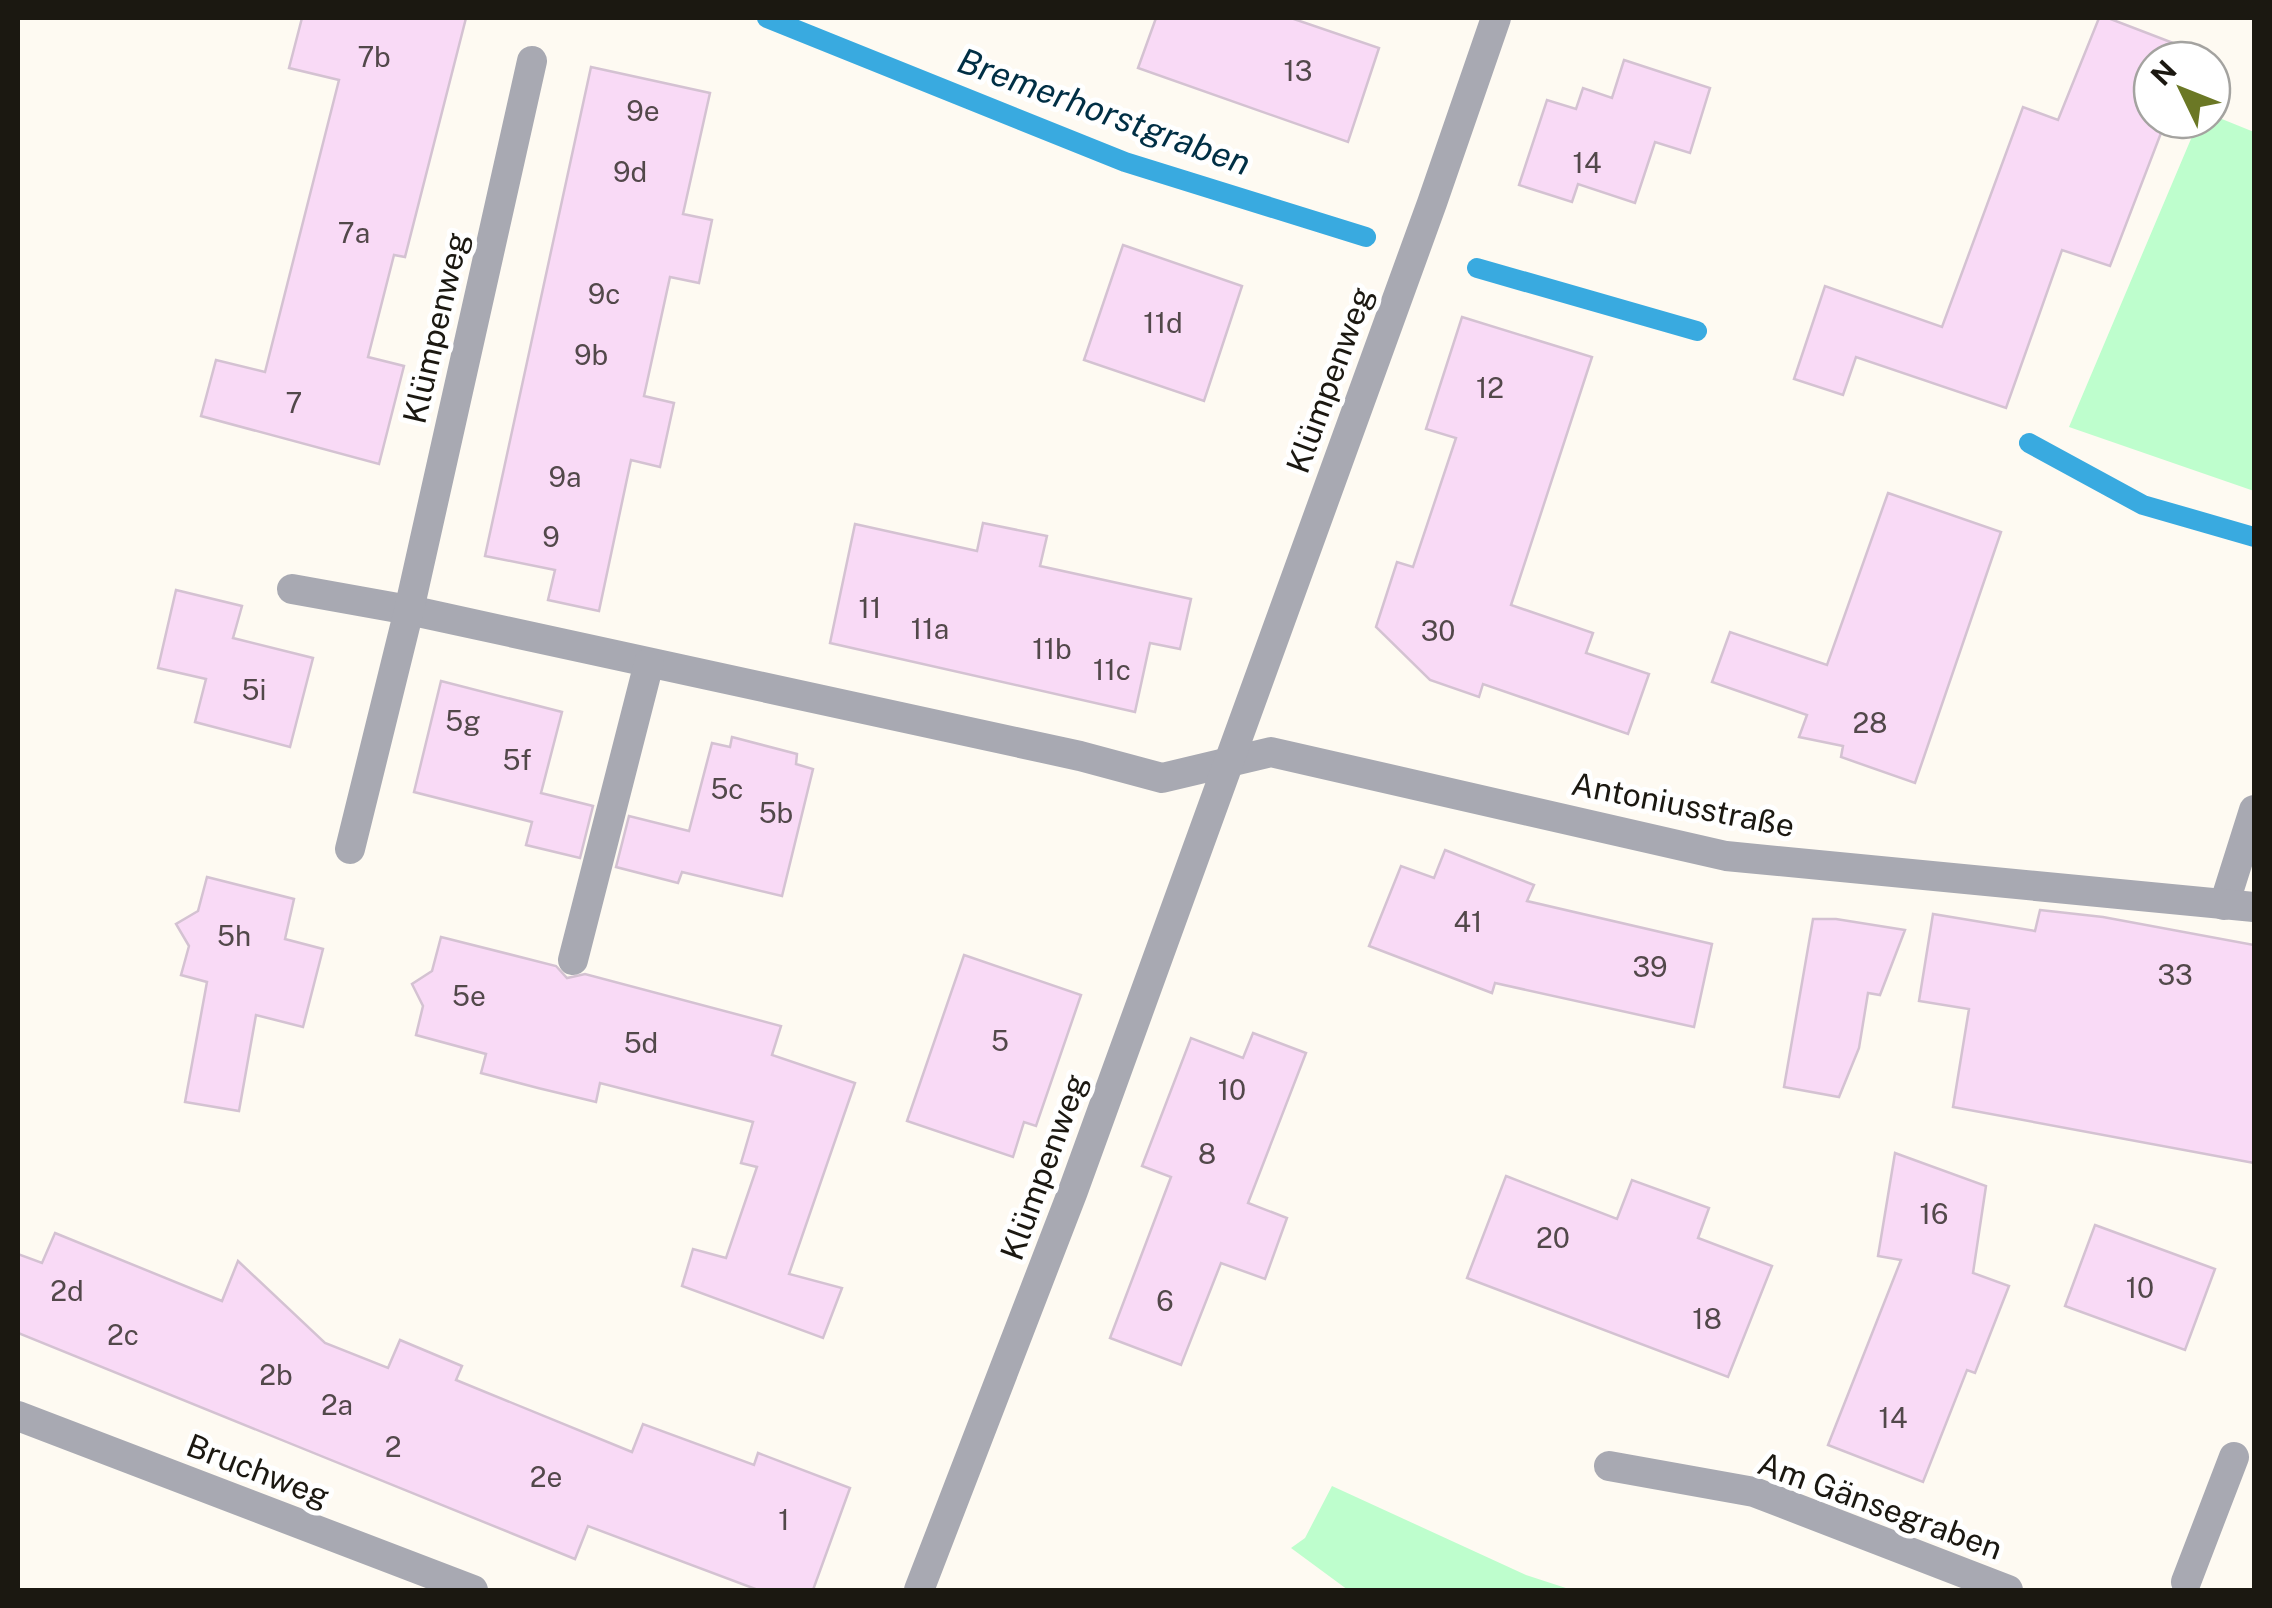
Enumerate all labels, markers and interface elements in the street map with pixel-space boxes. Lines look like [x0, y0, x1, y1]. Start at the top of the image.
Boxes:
house number: 7b [357, 40, 391, 73]
water label: Bremerhorstgraben [952, 40, 1256, 184]
north arrow [2132, 40, 2232, 140]
text: N [2144, 53, 2183, 92]
house number: 13 [1283, 54, 1313, 87]
house number: 9e [626, 94, 660, 127]
house number: 14 [1573, 146, 1602, 179]
house number: 9d [613, 155, 647, 188]
house number: 7a [338, 216, 370, 249]
street label: Klümpenweg [396, 229, 475, 427]
house number: 9c [588, 277, 620, 310]
street label: Klümpenweg [1279, 282, 1380, 478]
house number: 11d [1143, 306, 1183, 339]
house number: 9b [574, 338, 608, 371]
house number: 12 [1476, 371, 1504, 404]
house number: 7 [286, 386, 302, 419]
house number: 9a [549, 460, 581, 493]
house number: 9 [542, 520, 560, 553]
house number: 11 [859, 591, 881, 624]
house number: 11a [911, 612, 949, 645]
house number: 30 [1421, 614, 1455, 647]
house number: 11b [1032, 632, 1072, 665]
house number: 11c [1093, 653, 1131, 686]
house number: 5i [242, 673, 266, 706]
house number: 5g [445, 704, 481, 737]
house number: 28 [1853, 706, 1887, 739]
house number: 5f [502, 743, 532, 776]
street label: Antoniusstraße [1568, 765, 1798, 844]
house number: 5c [710, 772, 744, 805]
house number: 5b [759, 796, 793, 829]
house number: 41 [1454, 905, 1483, 938]
house number: 5h [217, 919, 251, 952]
house number: 39 [1633, 950, 1667, 983]
house number: 33 [2157, 958, 2193, 991]
house number: 5e [452, 979, 486, 1012]
house number: 5 [991, 1024, 1009, 1057]
house number: 5d [624, 1026, 658, 1059]
street label: Klümpenweg [993, 1069, 1094, 1265]
house number: 10 [1218, 1073, 1246, 1106]
house number: 8 [1198, 1137, 1216, 1170]
house number: 16 [1920, 1197, 1948, 1230]
house number: 20 [1536, 1221, 1570, 1254]
house number: 10 [2126, 1271, 2154, 1304]
house number: 2d [50, 1274, 84, 1307]
house number: 6 [1156, 1284, 1174, 1317]
house number: 18 [1692, 1302, 1722, 1335]
house number: 2c [107, 1318, 139, 1351]
house number: 2b [259, 1358, 293, 1391]
house number: 2a [321, 1388, 353, 1421]
house number: 14 [1879, 1401, 1908, 1434]
street label: Bruchweg [181, 1426, 335, 1515]
house number: 2 [385, 1430, 401, 1463]
street label: Am Gänsegraben [1753, 1444, 2007, 1567]
house number: 2e [530, 1460, 562, 1493]
house number: 1 [778, 1503, 790, 1536]

